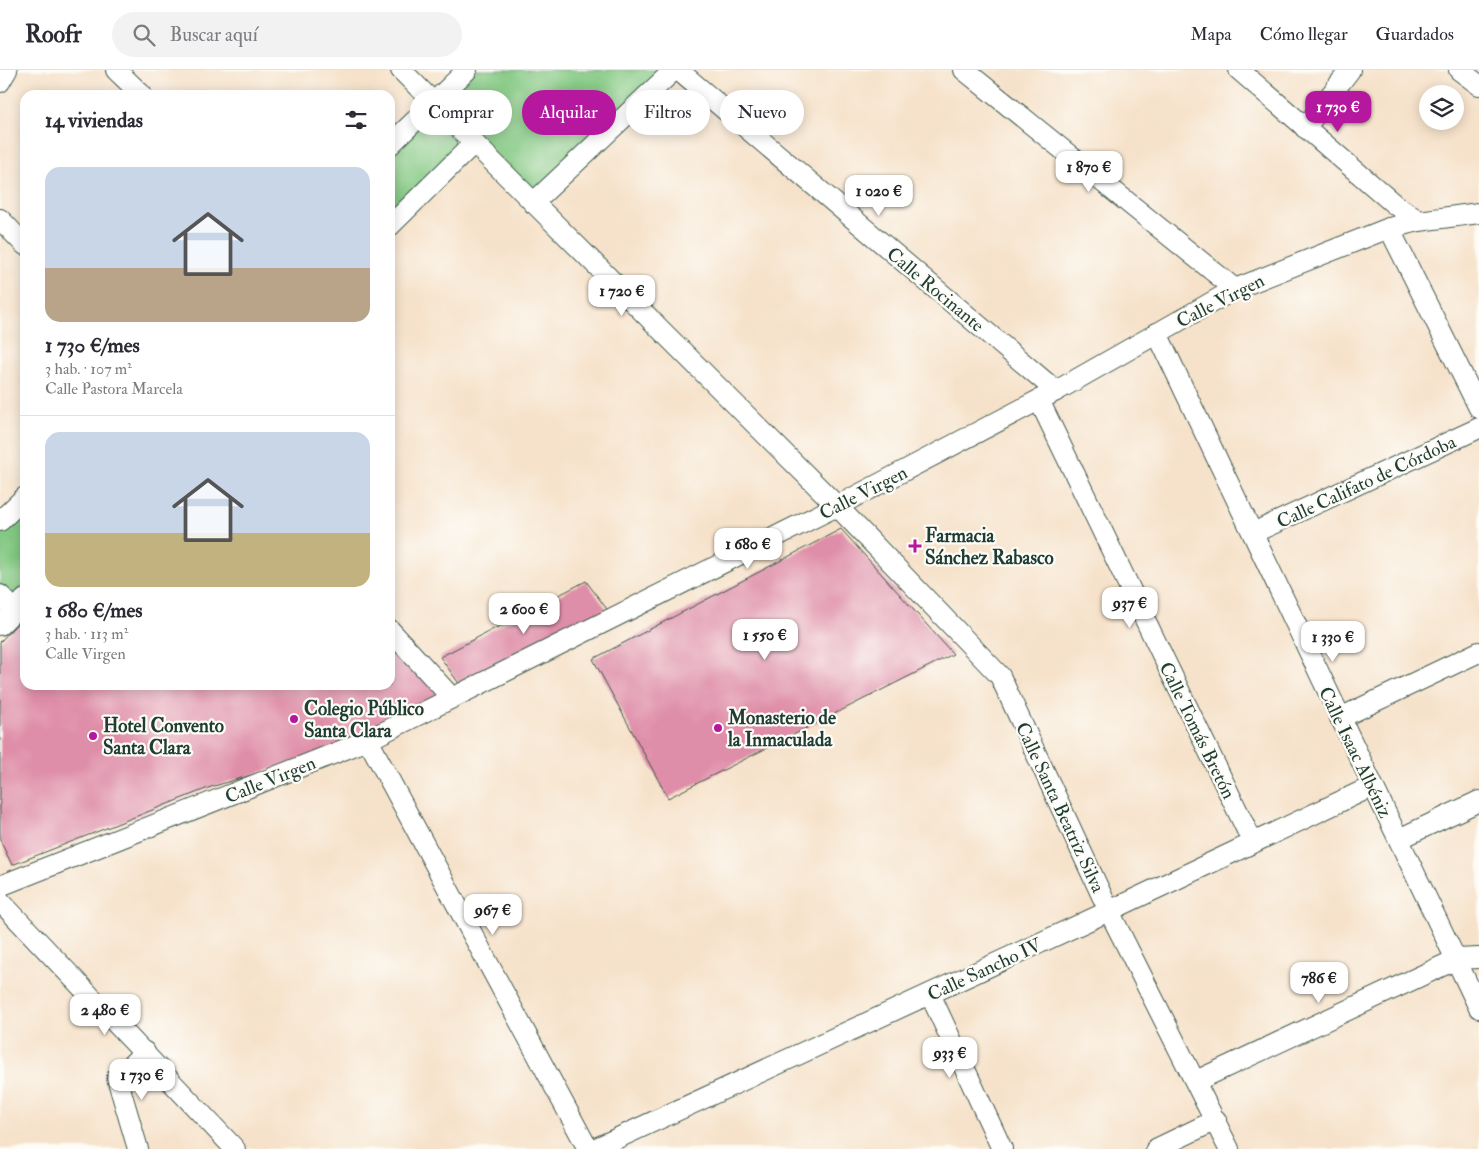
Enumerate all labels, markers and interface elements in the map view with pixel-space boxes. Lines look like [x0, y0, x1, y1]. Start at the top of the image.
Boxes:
search box [112, 12, 462, 57]
text: Roofr [25, 19, 82, 50]
icon: search [130, 21, 158, 49]
text: Buscar aquí [170, 23, 258, 47]
text: Mapa [1191, 23, 1232, 46]
text: Cómo llegar [1260, 23, 1348, 46]
text: Guardados [1376, 23, 1454, 46]
map controls [1419, 85, 1464, 130]
button: layers [1419, 85, 1464, 130]
chip: Comprar [410, 90, 512, 135]
chip: Alquilar [522, 90, 616, 135]
chip: Filtros [626, 90, 710, 135]
chip: Nuevo [720, 90, 804, 135]
pin: 1 730 € [1292, 90, 1384, 133]
text: 1 730 € [1316, 97, 1360, 117]
icon: filters [342, 106, 370, 134]
text: 14 viviendas [45, 107, 143, 134]
pin: 1 870 € [1043, 150, 1135, 193]
text: 1 870 € [1067, 157, 1111, 177]
pin: 1 020 € [833, 174, 925, 217]
text: 1 020 € [856, 181, 902, 201]
icon: home [163, 199, 253, 289]
street label: Calle Rocinante [882, 242, 989, 338]
street label: Calle Virgen [1172, 268, 1269, 333]
pin: 1 720 € [576, 274, 668, 317]
text: 1 720 € [599, 281, 645, 301]
text: 1 730 €/mes [45, 332, 140, 359]
text: 3 hab. · 107 m² [45, 359, 132, 379]
text: Calle Pastora Marcela [45, 379, 183, 399]
street label: Calle Califato de Córdoba [1273, 430, 1460, 534]
street label: Calle Virgen [815, 460, 912, 525]
icon: home [163, 465, 253, 555]
place label: Farmacia Sánchez Rabasco [925, 524, 1054, 570]
pin: 1 680 € [702, 528, 794, 570]
text: 1 680 € [725, 534, 771, 554]
marker: Farmacia Sánchez Rabasco [909, 540, 921, 552]
pin: 937 € [1095, 586, 1165, 629]
pin: 2 600 € [478, 592, 570, 635]
text: 937 € [1113, 593, 1147, 613]
text: 1 680 €/mes [45, 597, 142, 624]
text: 2 600 € [500, 599, 548, 619]
pin: 1 550 € [719, 618, 811, 661]
pin: 1 330 € [1287, 620, 1379, 663]
text: 3 hab. · 113 m² [45, 624, 128, 644]
text: 1 550 € [743, 625, 787, 645]
text: 1 330 € [1312, 627, 1354, 647]
text: Calle Virgen [45, 644, 126, 664]
street label: Calle Tomás Bretón [1154, 658, 1241, 803]
street label: Calle Isaac Albéniz [1313, 683, 1397, 822]
place label: Colegio Público Santa Clara [304, 697, 424, 743]
place label: Monasterio de la Inmaculada [727, 706, 836, 752]
marker: Colegio Público Santa Clara [288, 713, 300, 725]
place label: Hotel Convento Santa Clara [103, 714, 224, 760]
street label: Calle Santa Beatriz Silva [1010, 718, 1110, 897]
marker: Monasterio de la Inmaculada [712, 722, 724, 734]
marker: Hotel Convento Santa Clara [87, 730, 99, 742]
street label: Calle Virgen [221, 751, 319, 809]
pin: 967 € [458, 894, 528, 936]
text: 967 € [475, 900, 511, 920]
street label: Calle Sancho IV [924, 933, 1046, 1007]
pin: 786 € [1284, 962, 1354, 1004]
text: 786 € [1301, 968, 1337, 988]
pin: 2 480 € [59, 994, 151, 1036]
text: 2 480 € [81, 1000, 129, 1020]
pin: 933 € [915, 1036, 985, 1079]
text: 933 € [933, 1043, 967, 1063]
pin: 1 730 € [96, 1058, 188, 1101]
text: 1 730 € [120, 1065, 164, 1085]

